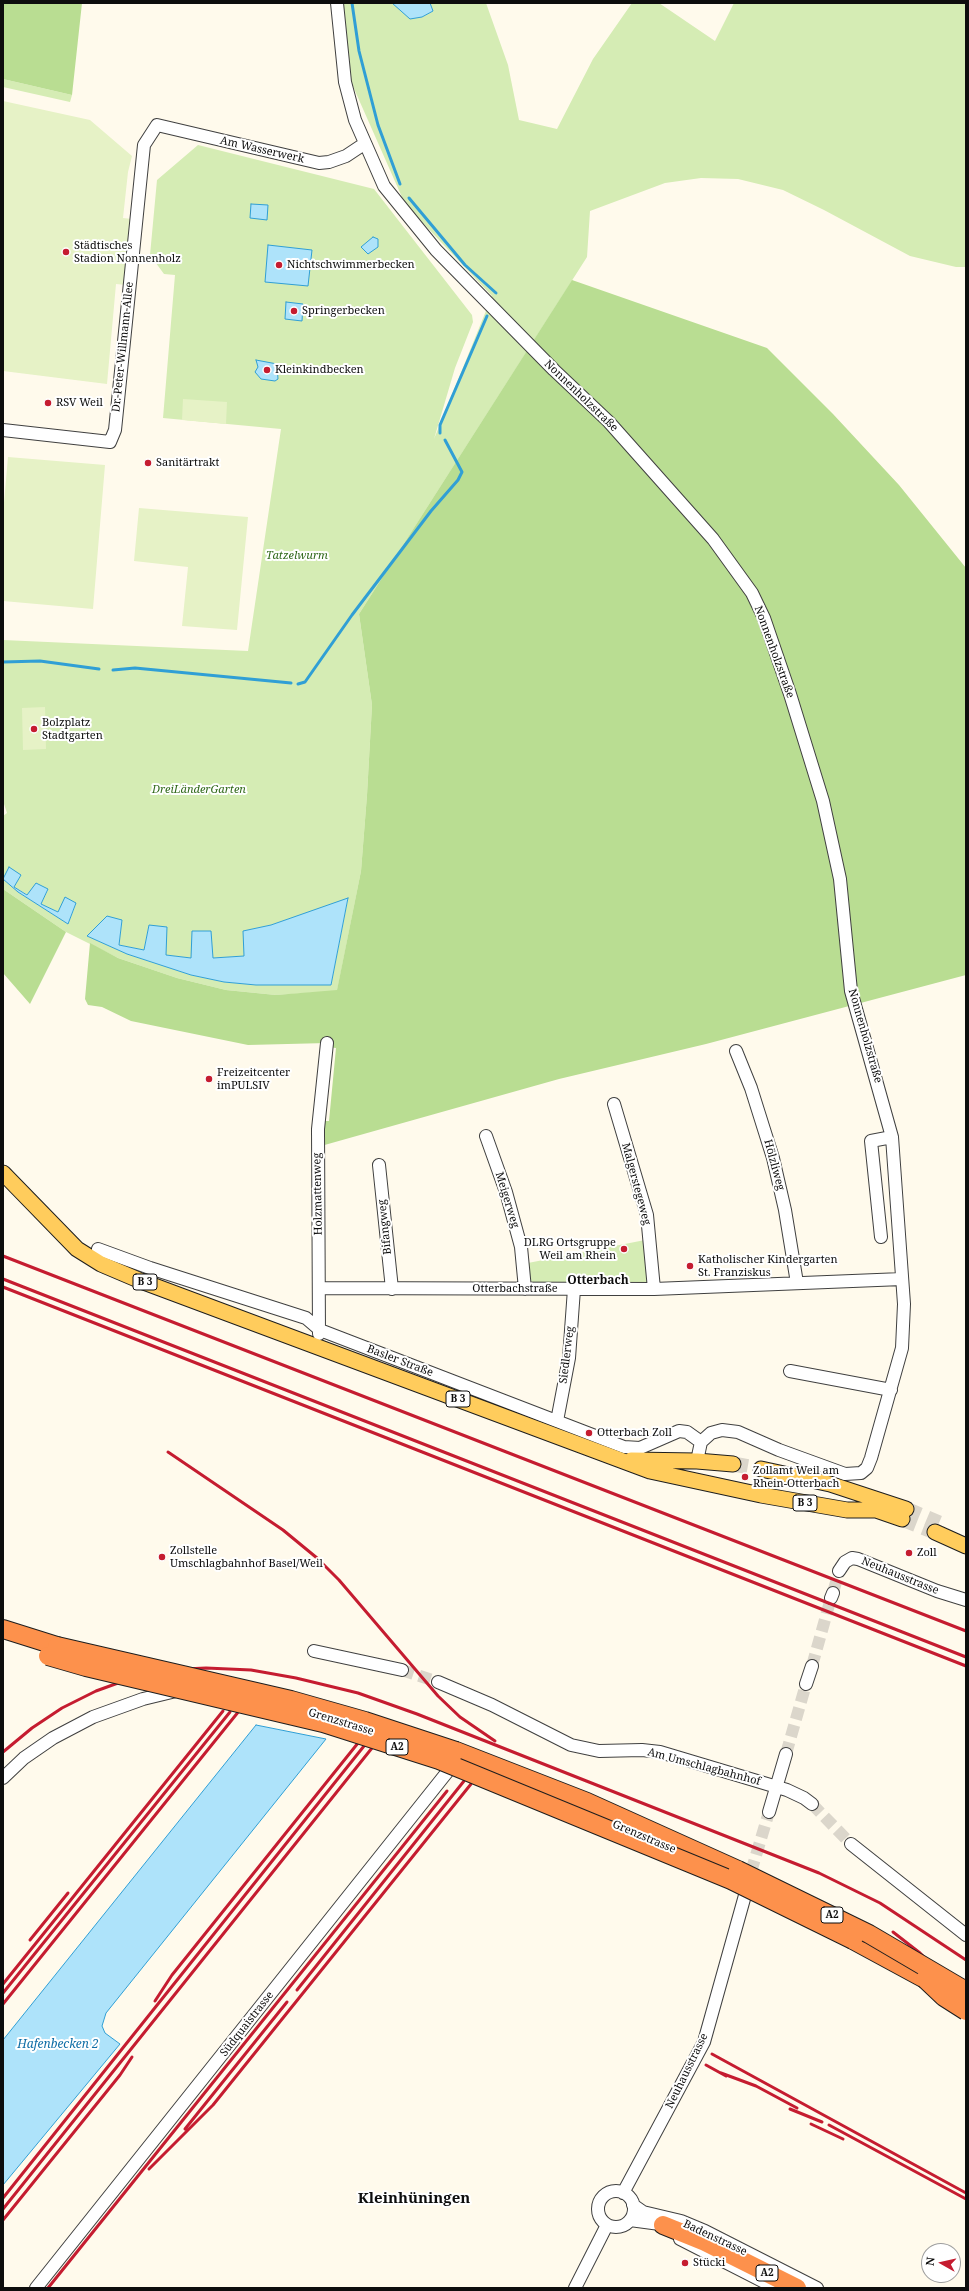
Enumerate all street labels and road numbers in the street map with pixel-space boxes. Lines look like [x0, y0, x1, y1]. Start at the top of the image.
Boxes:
street label: Am Wasserwerk [219, 134, 305, 166]
street label: Dr.-Peter-Willmann-Allee [110, 281, 136, 413]
street label: Nonnenholzstraße [541, 357, 621, 435]
street label: Nonnenholzstraße [751, 604, 797, 700]
street label: Nonnenholzstraße [845, 987, 885, 1085]
street label: Hölzliweg [761, 1138, 787, 1192]
street label: Malgerstegeweg [619, 1141, 653, 1227]
street label: Holzmattenweg [311, 1153, 325, 1235]
street label: Meigerweg [492, 1170, 522, 1230]
street label: Bifangweg [376, 1199, 394, 1255]
road number: B 3 [133, 1274, 157, 1290]
street label: Otterbachstraße [472, 1282, 558, 1296]
street label: Siedlerweg [557, 1325, 577, 1385]
street label: Basler Straße [365, 1342, 435, 1380]
road number: B 3 [446, 1391, 470, 1407]
road number: B 3 [793, 1495, 817, 1511]
street label: Neuhausstrasse [859, 1554, 941, 1598]
street label: Grenzstrasse [307, 1706, 375, 1738]
road number: A2 [386, 1739, 408, 1755]
street label: Am Umschlagbahnhof [646, 1746, 762, 1788]
street label: Grenzstrasse [610, 1818, 678, 1856]
road number: A2 [821, 1907, 843, 1923]
street label: Südquaistrasse [217, 1989, 277, 2059]
street label: Neuhausstrasse [663, 2031, 711, 2111]
street label: Badenstrasse [681, 2217, 749, 2259]
road number: A2 [756, 2265, 778, 2281]

